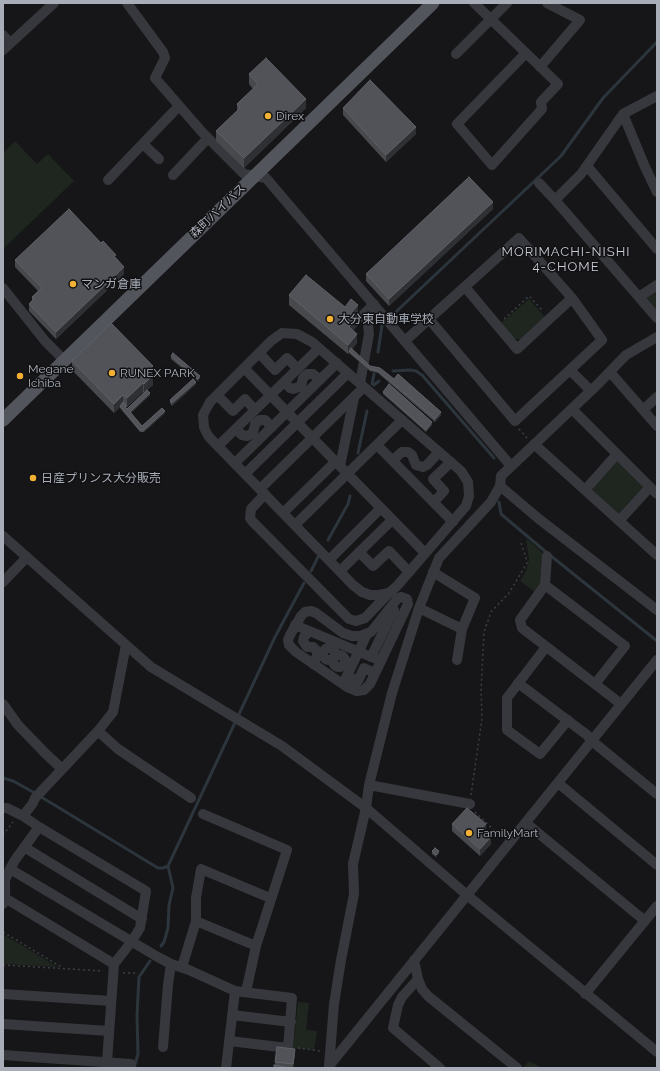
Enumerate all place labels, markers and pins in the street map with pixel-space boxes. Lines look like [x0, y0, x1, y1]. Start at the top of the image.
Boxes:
place label: Direx [276, 109, 304, 123]
marker: Direx [263, 111, 273, 121]
place label: マンガ倉庫 [81, 277, 141, 291]
marker: マンガ倉庫 [68, 279, 78, 289]
place label: 大分東自動車学校 [338, 312, 434, 326]
marker: 大分東自動車学校 [325, 314, 335, 324]
place label: Megane Ichiba [28, 362, 73, 390]
place label: RUNEX PARK [120, 366, 195, 380]
marker: RUNEX PARK [107, 368, 117, 378]
marker: Megane Ichiba [15, 371, 25, 381]
place label: 日産プリンス大分販売 [41, 471, 161, 485]
marker: 日産プリンス大分販売 [28, 473, 38, 483]
place label: FamilyMart [477, 826, 538, 840]
marker: FamilyMart [464, 828, 474, 838]

